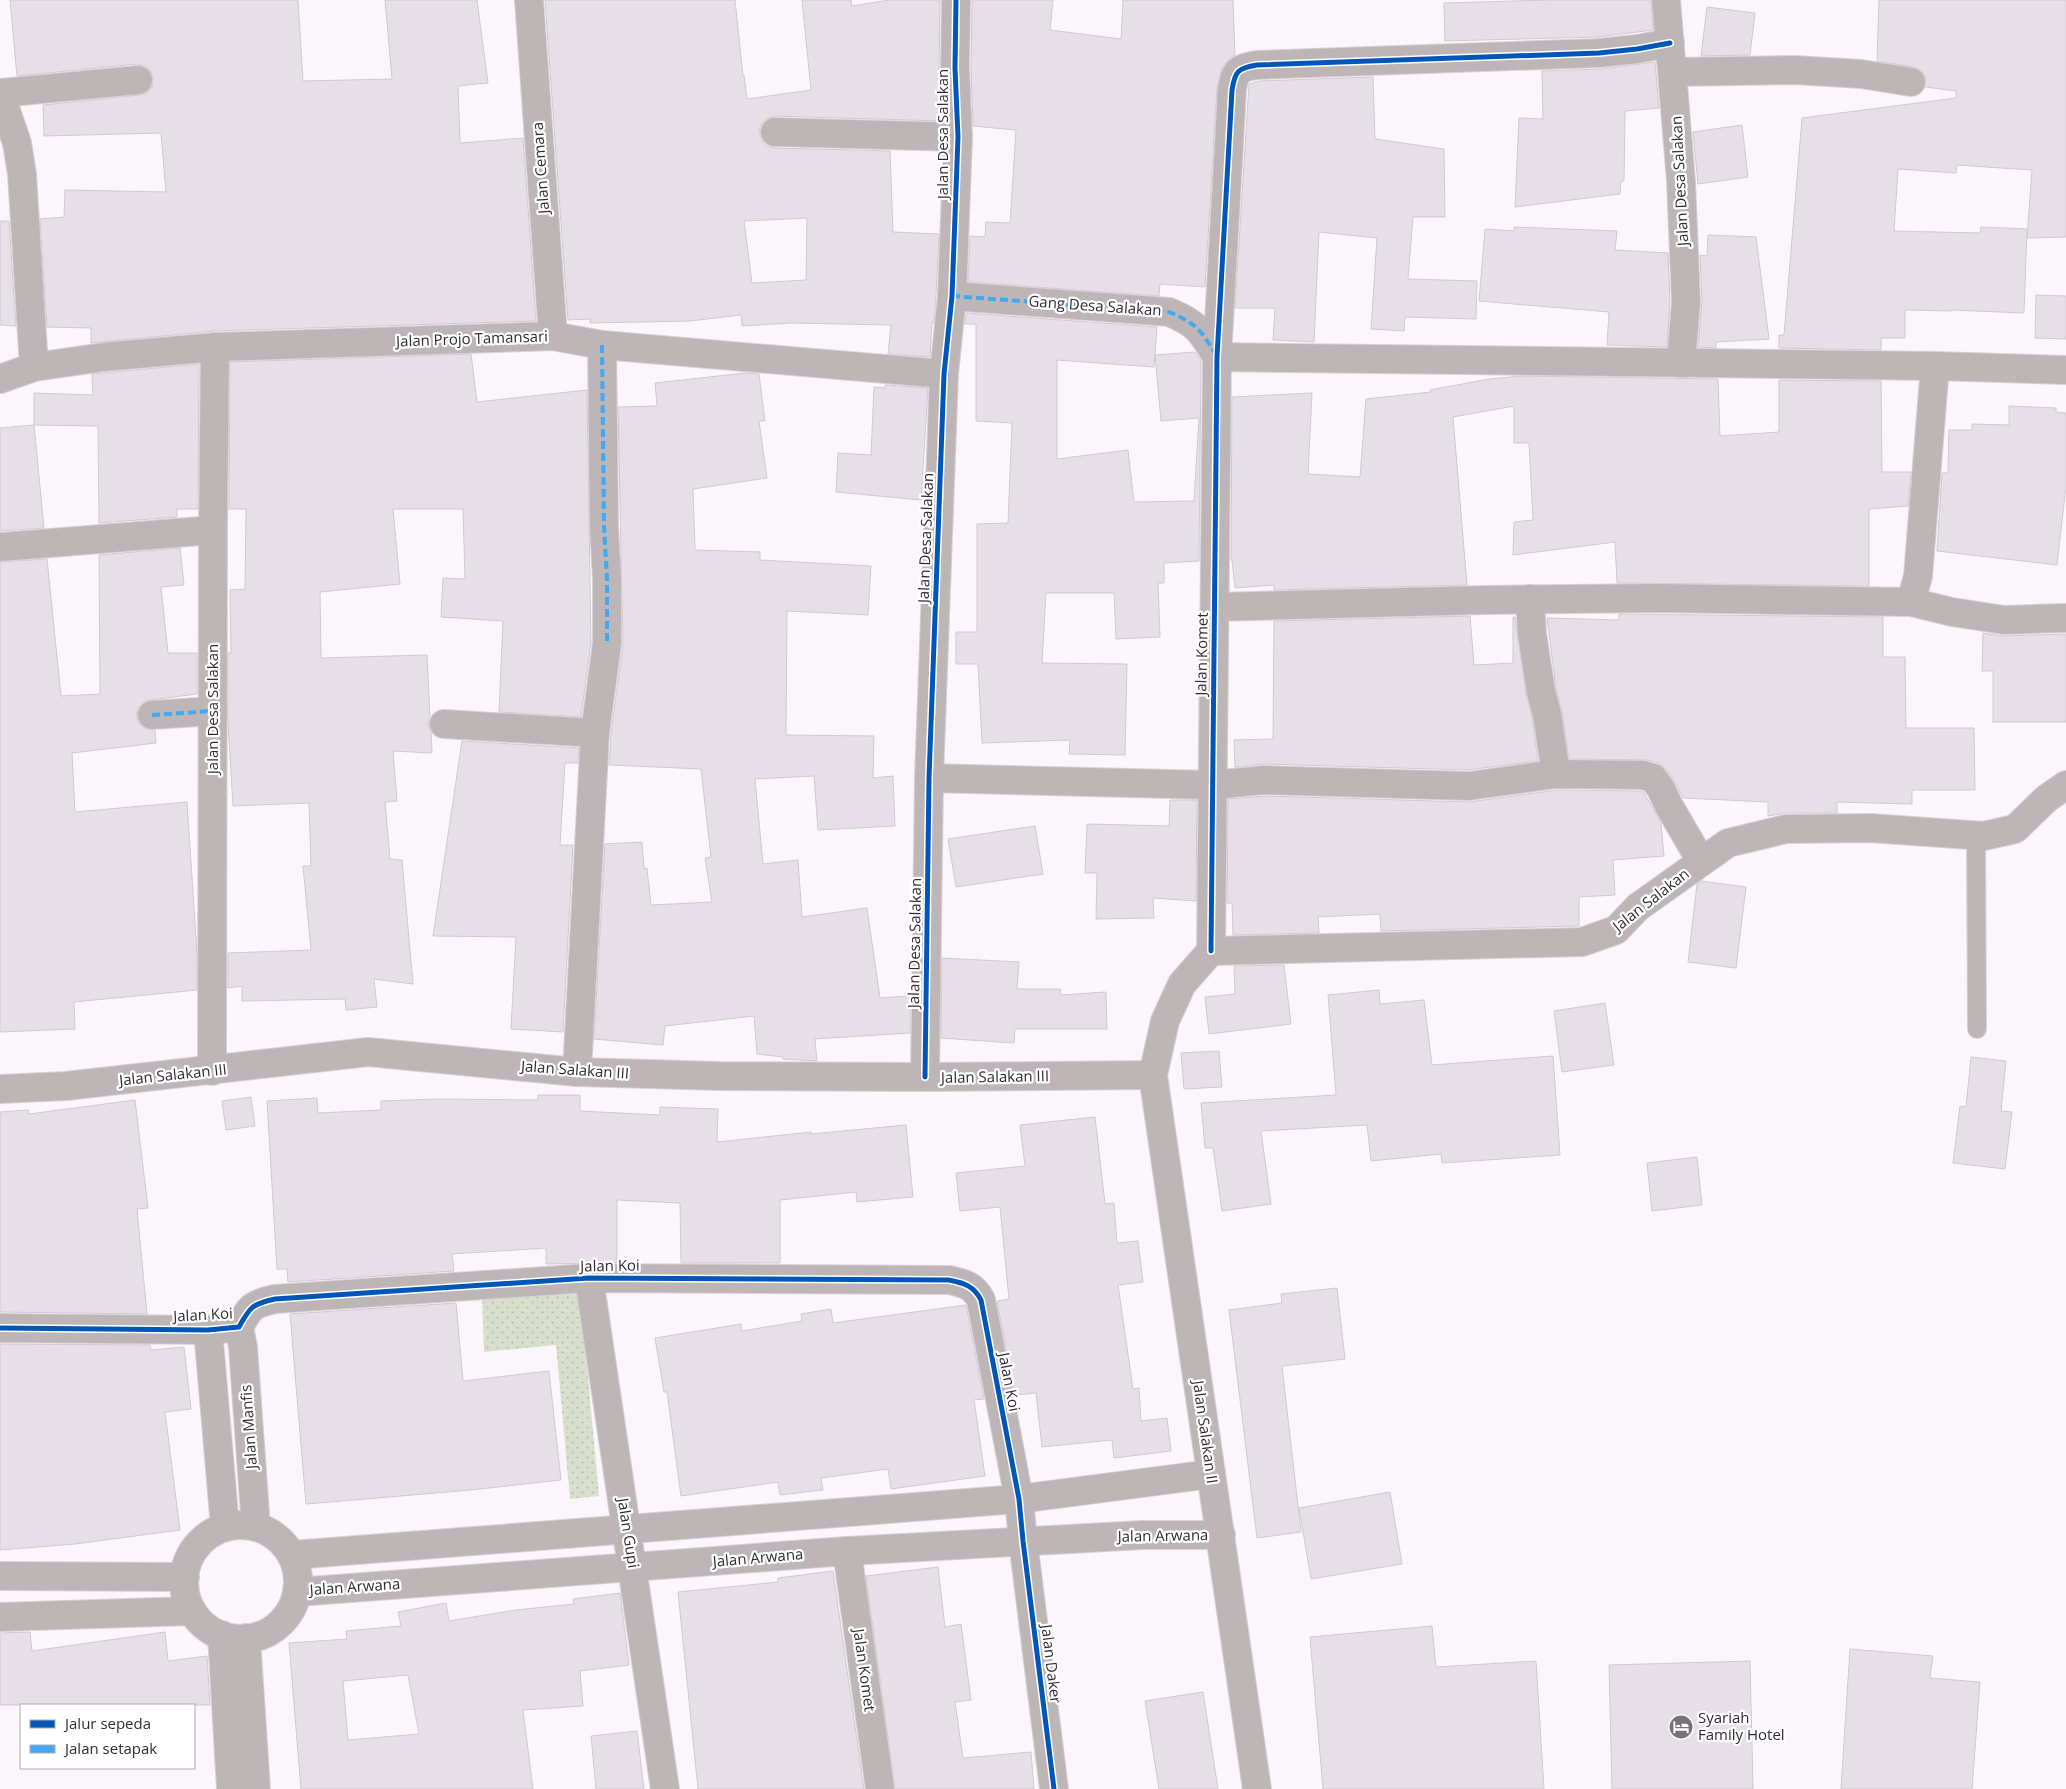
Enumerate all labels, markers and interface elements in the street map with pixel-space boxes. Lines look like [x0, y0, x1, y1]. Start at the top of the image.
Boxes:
street label: Jalan Desa Salakan [932, 69, 952, 201]
street label: Jalan Desa Salakan [1666, 115, 1693, 249]
street label: Jalan Cemara [527, 121, 553, 217]
street label: Gang Desa Salakan [1028, 290, 1162, 320]
street label: Jalan Projo Tamansari [394, 325, 548, 351]
street label: Jalan Desa Salakan [913, 472, 937, 605]
street label: Jalan Komet [1190, 612, 1212, 698]
street label: Jalan Desa Salakan [202, 644, 222, 776]
street label: Jalan Salakan [1607, 863, 1693, 937]
street label: Jalan Desa Salakan [903, 878, 925, 1010]
street label: Jalan Salakan III [518, 1055, 630, 1083]
street label: Jalan Salakan III [116, 1058, 228, 1090]
street label: Jalan Salakan III [939, 1065, 1049, 1087]
street label: Jalan Koi [578, 1254, 640, 1276]
street label: Jalan Koi [171, 1302, 233, 1326]
street label: Jalan Koi [994, 1349, 1025, 1413]
street label: Jalan Salakan II [1189, 1377, 1223, 1485]
street label: Jalan Manfis [235, 1384, 261, 1472]
street label: Jalan Gupi [613, 1494, 644, 1569]
street label: Jalan Arwana [1115, 1524, 1209, 1546]
street label: Jalan Arwana [710, 1543, 804, 1571]
street label: Jalan Arwana [307, 1573, 401, 1599]
street label: Jalan Daker [1037, 1621, 1067, 1704]
street label: Jalan Komet [849, 1625, 881, 1713]
legend [20, 1704, 195, 1769]
place label: Syariah Family Hotel [1698, 1707, 1785, 1744]
text: Jalur sepeda [63, 1713, 151, 1733]
hotel icon: Syariah Family Hotel [1668, 1714, 1694, 1740]
text: Jalan setapak [63, 1738, 157, 1758]

